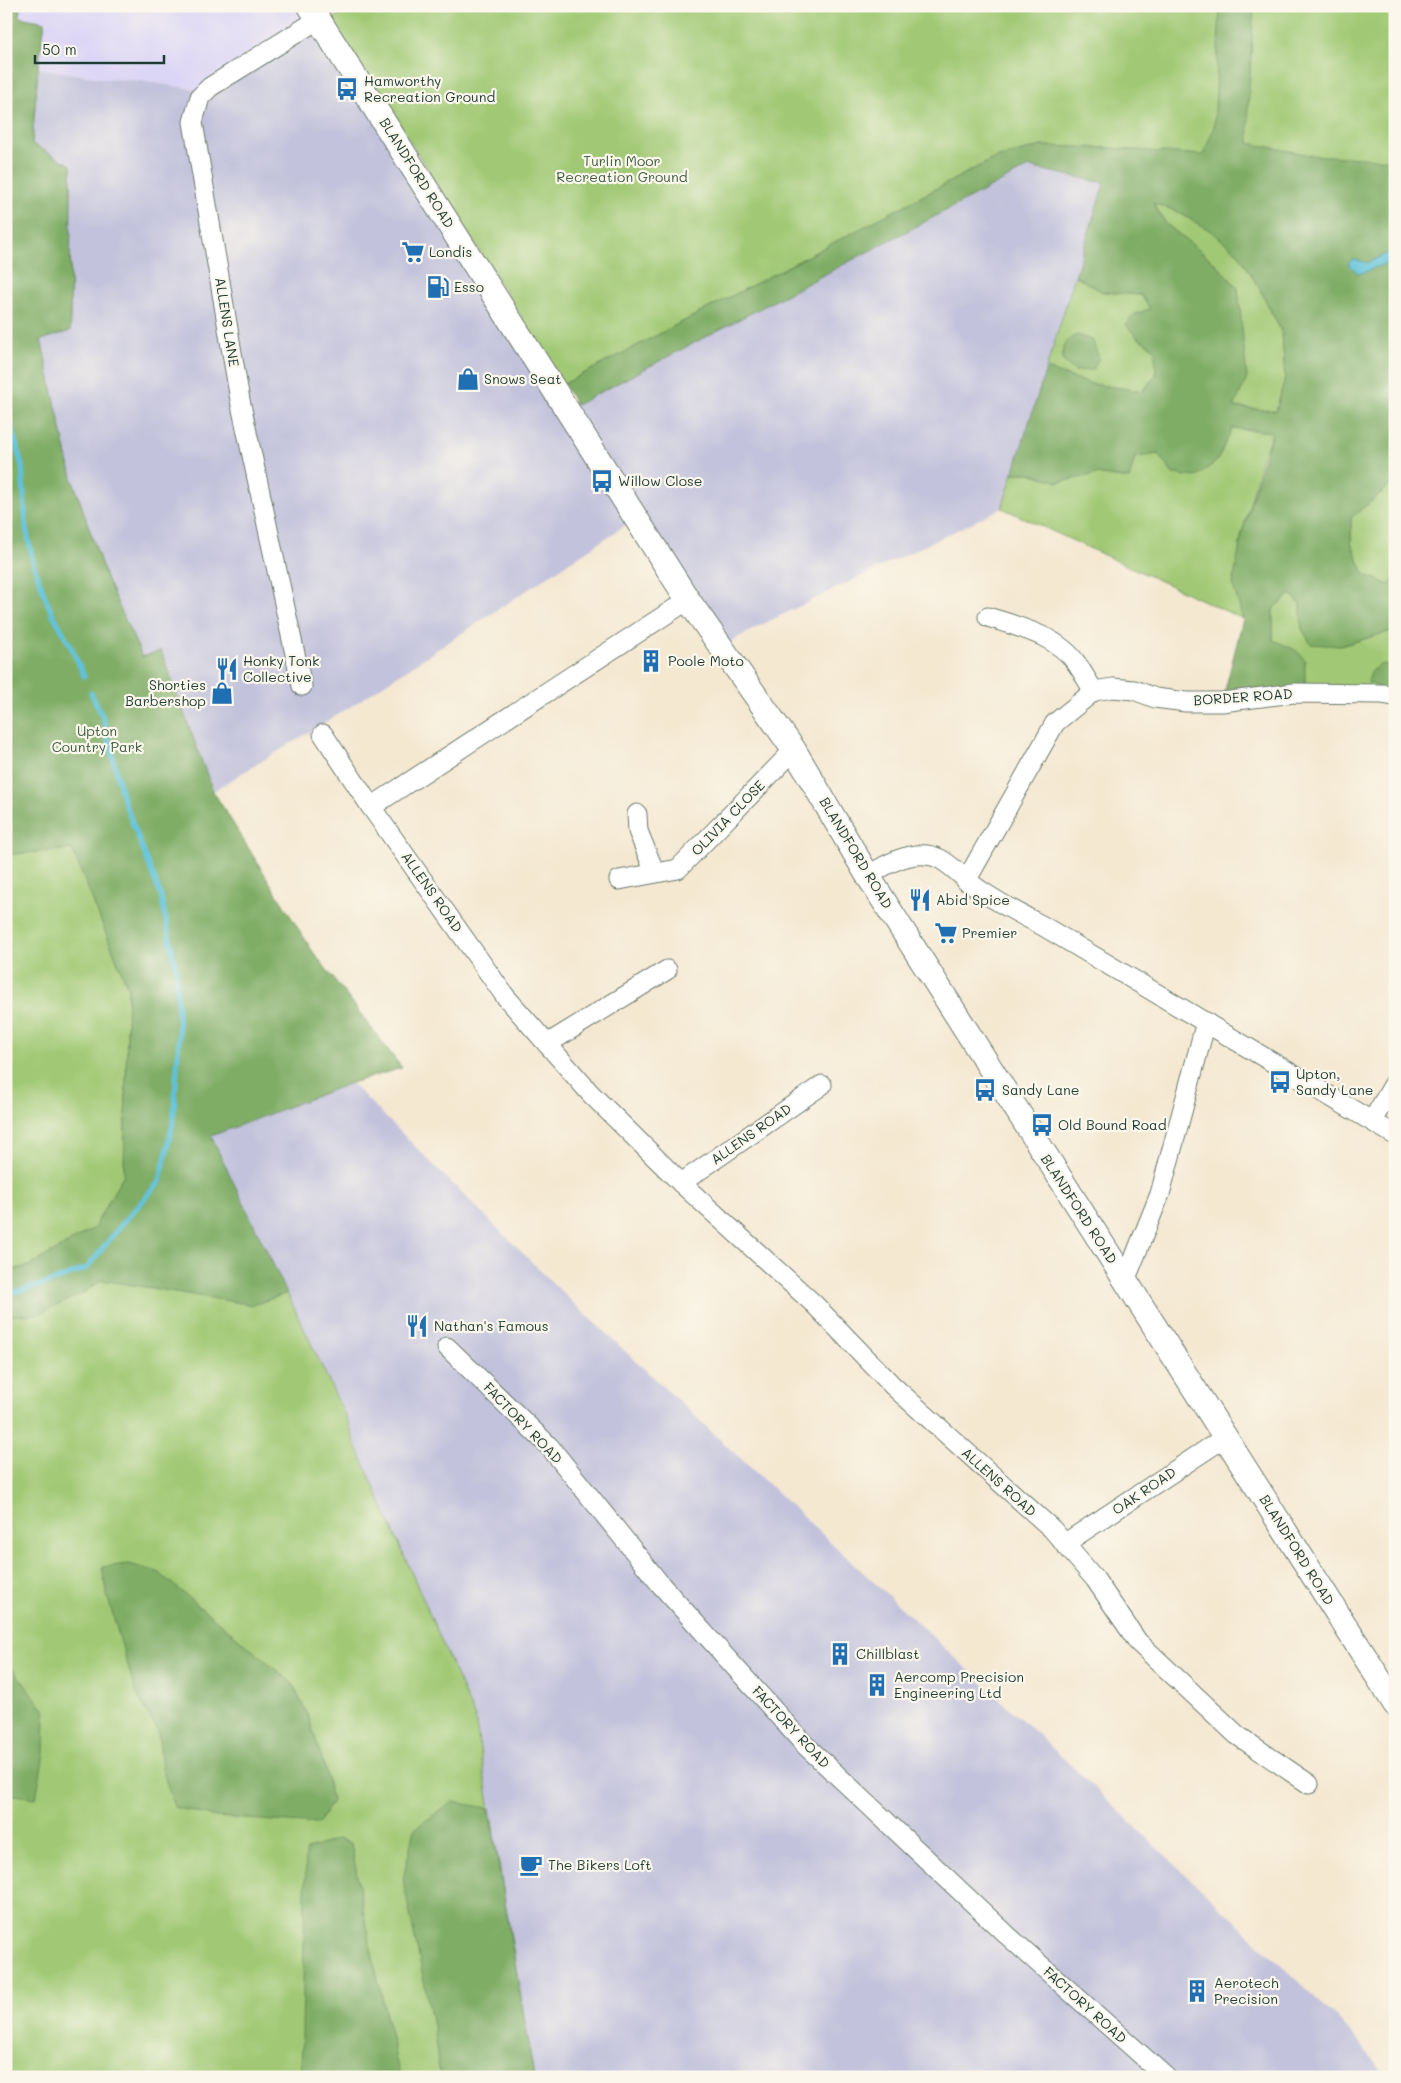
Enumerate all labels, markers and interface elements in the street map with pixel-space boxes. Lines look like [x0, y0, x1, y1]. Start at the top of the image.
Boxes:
scale bar [35, 32, 164, 64]
text: 50 m [42, 39, 77, 59]
place label: Hamworthy Recreation Ground [364, 71, 495, 106]
bus stop icon: Hamworthy Recreation Ground [334, 76, 360, 102]
street label: BLANDFORD ROAD [376, 114, 459, 232]
park label: Turlin Moor Recreation Ground [556, 151, 688, 186]
supermarket icon: Londis [400, 239, 426, 265]
place label: Londis [429, 242, 472, 261]
fuel station icon: Esso [425, 274, 451, 300]
street label: ALLENS LANE [211, 276, 244, 368]
place label: Esso [454, 277, 484, 296]
shop icon: Snows Seat [455, 366, 481, 392]
place label: Snows Seat [484, 369, 562, 388]
bus stop icon: Willow Close [589, 468, 615, 494]
place label: Willow Close [618, 471, 703, 490]
building icon: Poole Moto [638, 648, 664, 674]
place label: Honky Tonk Collective [243, 651, 320, 686]
place label: Poole Moto [668, 651, 744, 670]
restaurant icon: Honky Tonk Collective [214, 656, 240, 682]
place label: Shorties Barbershop [125, 675, 206, 710]
shop icon: Shorties Barbershop [209, 680, 235, 706]
street label: BORDER ROAD [1193, 684, 1293, 709]
park label: Upton Country Park [52, 721, 142, 756]
street label: OLIVIA CLOSE [687, 776, 769, 860]
street label: BLANDFORD ROAD [816, 793, 897, 912]
street label: ALLENS ROAD [398, 848, 467, 936]
restaurant icon: Abid Spice [907, 887, 933, 913]
place label: Abid Spice [936, 890, 1010, 909]
supermarket icon: Premier [933, 920, 959, 946]
place label: Premier [962, 923, 1017, 942]
place label: Upton, Sandy Lane [1296, 1064, 1374, 1099]
bus stop icon: Upton, Sandy Lane [1267, 1069, 1293, 1095]
bus stop icon: Sandy Lane [972, 1077, 998, 1103]
place label: Sandy Lane [1002, 1080, 1080, 1099]
street label: ALLENS ROAD [707, 1099, 795, 1168]
bus stop icon: Old Bound Road [1029, 1112, 1055, 1138]
place label: Old Bound Road [1058, 1115, 1167, 1134]
street label: BLANDFORD ROAD [1037, 1150, 1122, 1267]
restaurant icon: Nathan's Famous [404, 1313, 430, 1339]
place label: Nathan's Famous [434, 1316, 548, 1335]
street label: FACTORY ROAD [480, 1378, 567, 1467]
street label: ALLENS ROAD [958, 1443, 1041, 1520]
street label: OAK ROAD [1108, 1462, 1179, 1519]
street label: BLANDFORD ROAD [1256, 1491, 1339, 1609]
building icon: Chillblast [827, 1641, 853, 1667]
place label: Chillblast [856, 1644, 919, 1663]
place label: Aercomp Precision Engineering Ltd [894, 1667, 1024, 1702]
building icon: Aercomp Precision Engineering Ltd [864, 1672, 890, 1698]
street label: FACTORY ROAD [748, 1681, 834, 1772]
cafe icon: The Bikers Loft [518, 1852, 544, 1878]
place label: The Bikers Loft [548, 1855, 652, 1874]
street label: FACTORY ROAD [1040, 1962, 1131, 2047]
place label: Aerotech Precision [1214, 1973, 1279, 2008]
building icon: Aerotech Precision [1184, 1978, 1210, 2004]

